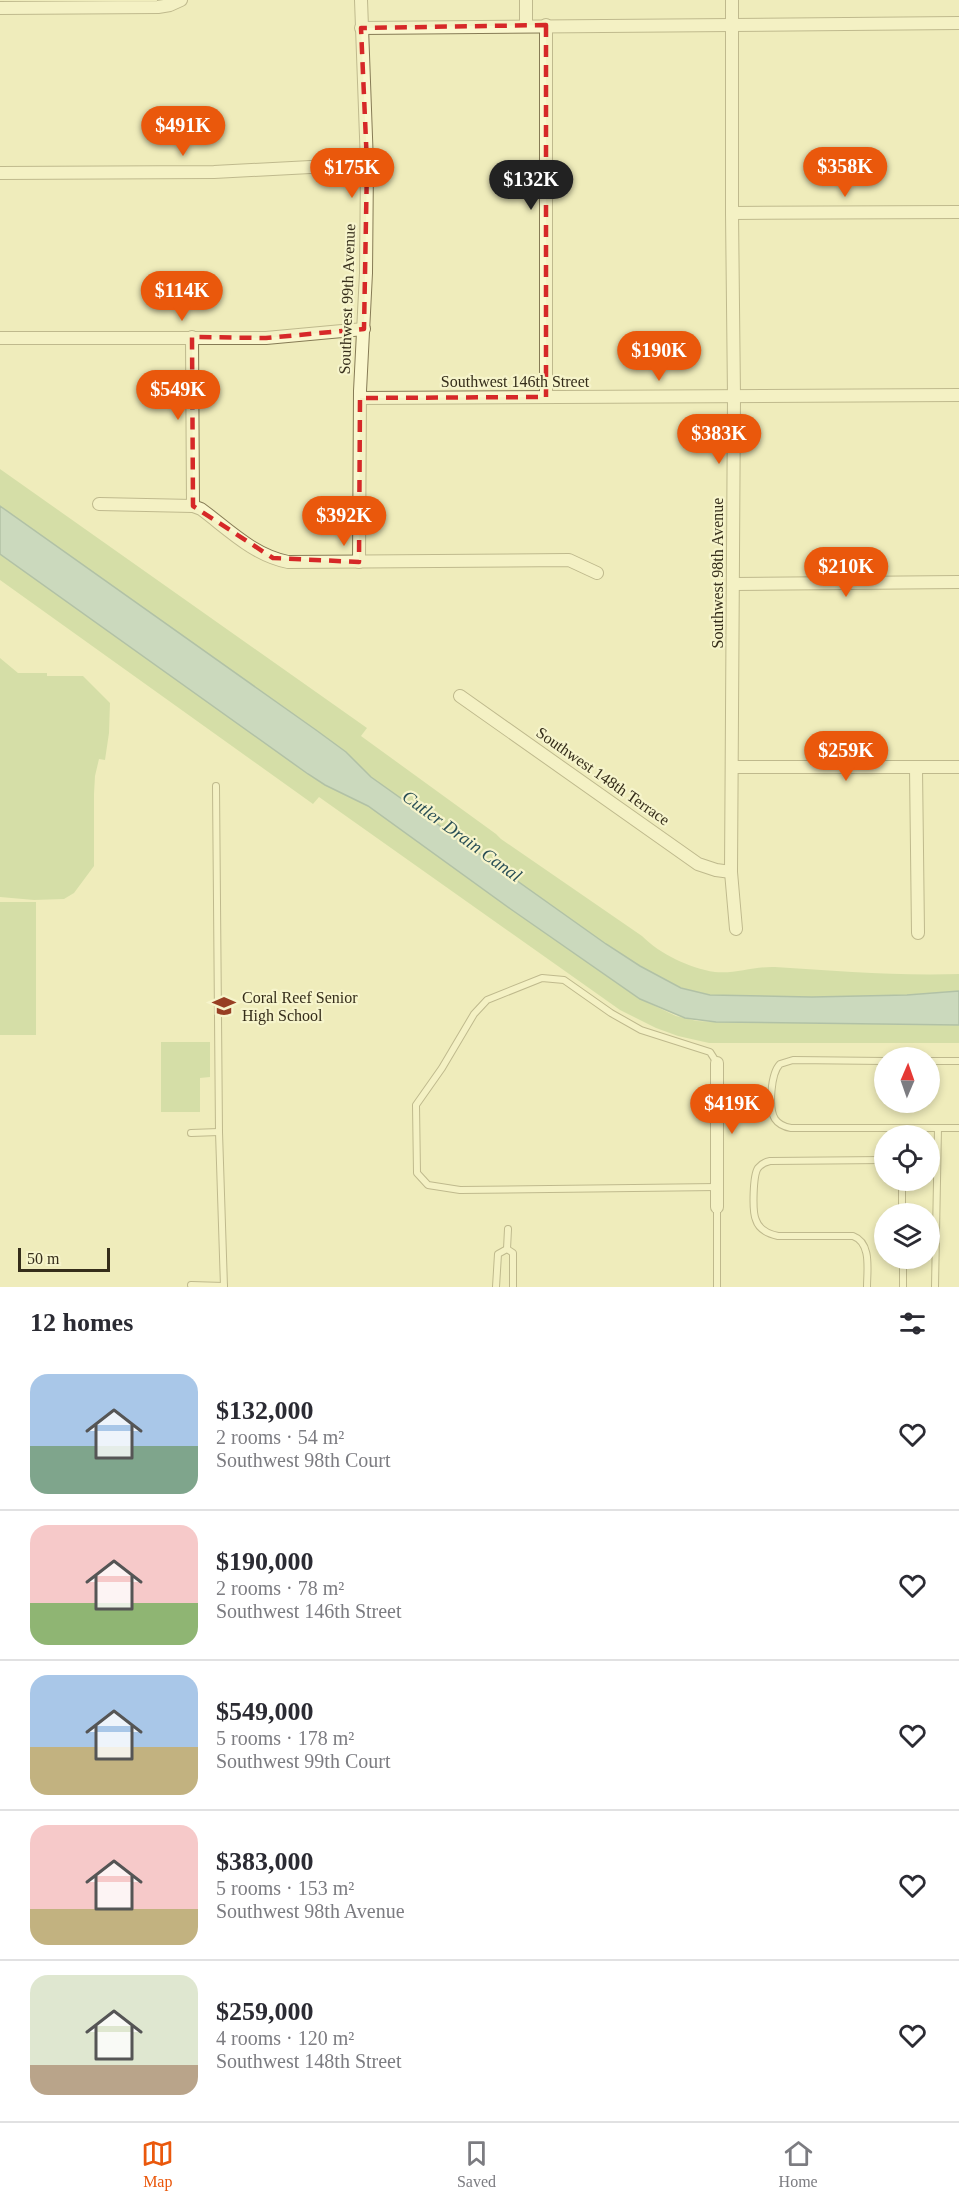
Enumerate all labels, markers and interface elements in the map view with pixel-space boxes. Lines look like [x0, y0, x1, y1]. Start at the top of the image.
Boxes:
pin: $491K [141, 106, 225, 157]
text: $491K [155, 114, 211, 136]
pin: $358K [803, 147, 887, 198]
pin: $175K [310, 148, 394, 199]
text: $358K [817, 155, 873, 177]
text: $175K [324, 156, 380, 178]
pin: $132K [489, 160, 573, 211]
text: $132K [503, 168, 559, 190]
street label: Southwest 99th Avenue [336, 223, 358, 375]
pin: $114K [140, 271, 224, 322]
text: $114K [155, 279, 209, 301]
pin: $190K [617, 331, 701, 382]
text: $190K [631, 339, 687, 361]
pin: $549K [136, 370, 220, 421]
street label: Southwest 146th Street [441, 373, 590, 390]
text: $549K [150, 378, 206, 400]
pin: $383K [677, 414, 761, 465]
text: $383K [691, 422, 747, 444]
pin: $392K [302, 496, 386, 547]
street label: Southwest 98th Avenue [709, 498, 726, 648]
text: $392K [316, 504, 372, 526]
pin: $210K [804, 547, 888, 598]
text: $210K [818, 555, 874, 577]
street label: Southwest 148th Terrace [533, 724, 673, 828]
pin: $259K [804, 731, 888, 782]
text: $259K [818, 739, 874, 761]
water label: Cutler Drain Canal [399, 786, 525, 886]
place label: Coral Reef Senior High School [242, 989, 358, 1025]
school or university icon: Coral Reef Senior High School [211, 993, 237, 1019]
north arrow [874, 1047, 940, 1113]
map controls [874, 1047, 940, 1269]
pin: $419K [690, 1084, 774, 1135]
text: $419K [704, 1092, 760, 1114]
button: locate [874, 1125, 940, 1191]
button: layers [874, 1203, 940, 1269]
scale bar [18, 1245, 110, 1272]
text: 50 m [27, 1250, 59, 1267]
icon: filters [896, 1307, 929, 1340]
text: 12 homes [30, 1308, 133, 1337]
text: $132,000 [216, 1396, 314, 1425]
icon: home [78, 1398, 150, 1470]
icon: heart [896, 1418, 929, 1451]
text: 2 rooms · 54 m² [216, 1426, 344, 1448]
text: Southwest 98th Court [216, 1449, 390, 1471]
text: $190,000 [216, 1547, 314, 1576]
icon: home [78, 1549, 150, 1621]
icon: heart [896, 1569, 929, 1602]
text: 2 rooms · 78 m² [216, 1577, 344, 1599]
text: Southwest 146th Street [216, 1600, 402, 1622]
text: $549,000 [216, 1697, 314, 1726]
icon: home [78, 1699, 150, 1771]
icon: heart [896, 1719, 929, 1752]
text: 5 rooms · 178 m² [216, 1727, 354, 1749]
text: Southwest 99th Court [216, 1750, 390, 1772]
text: $383,000 [216, 1847, 314, 1876]
icon: home [78, 1849, 150, 1921]
icon: heart [896, 1869, 929, 1902]
text: 5 rooms · 153 m² [216, 1877, 354, 1899]
text: Southwest 98th Avenue [216, 1900, 405, 1922]
text: $259,000 [216, 1997, 314, 2026]
icon: home [78, 1999, 150, 2071]
icon: heart [896, 2019, 929, 2052]
text: 4 rooms · 120 m² [216, 2027, 354, 2049]
text: Southwest 148th Street [216, 2050, 402, 2072]
tab: Map [141, 2137, 174, 2191]
tab: Saved [457, 2137, 496, 2191]
tab: Home [779, 2137, 818, 2191]

